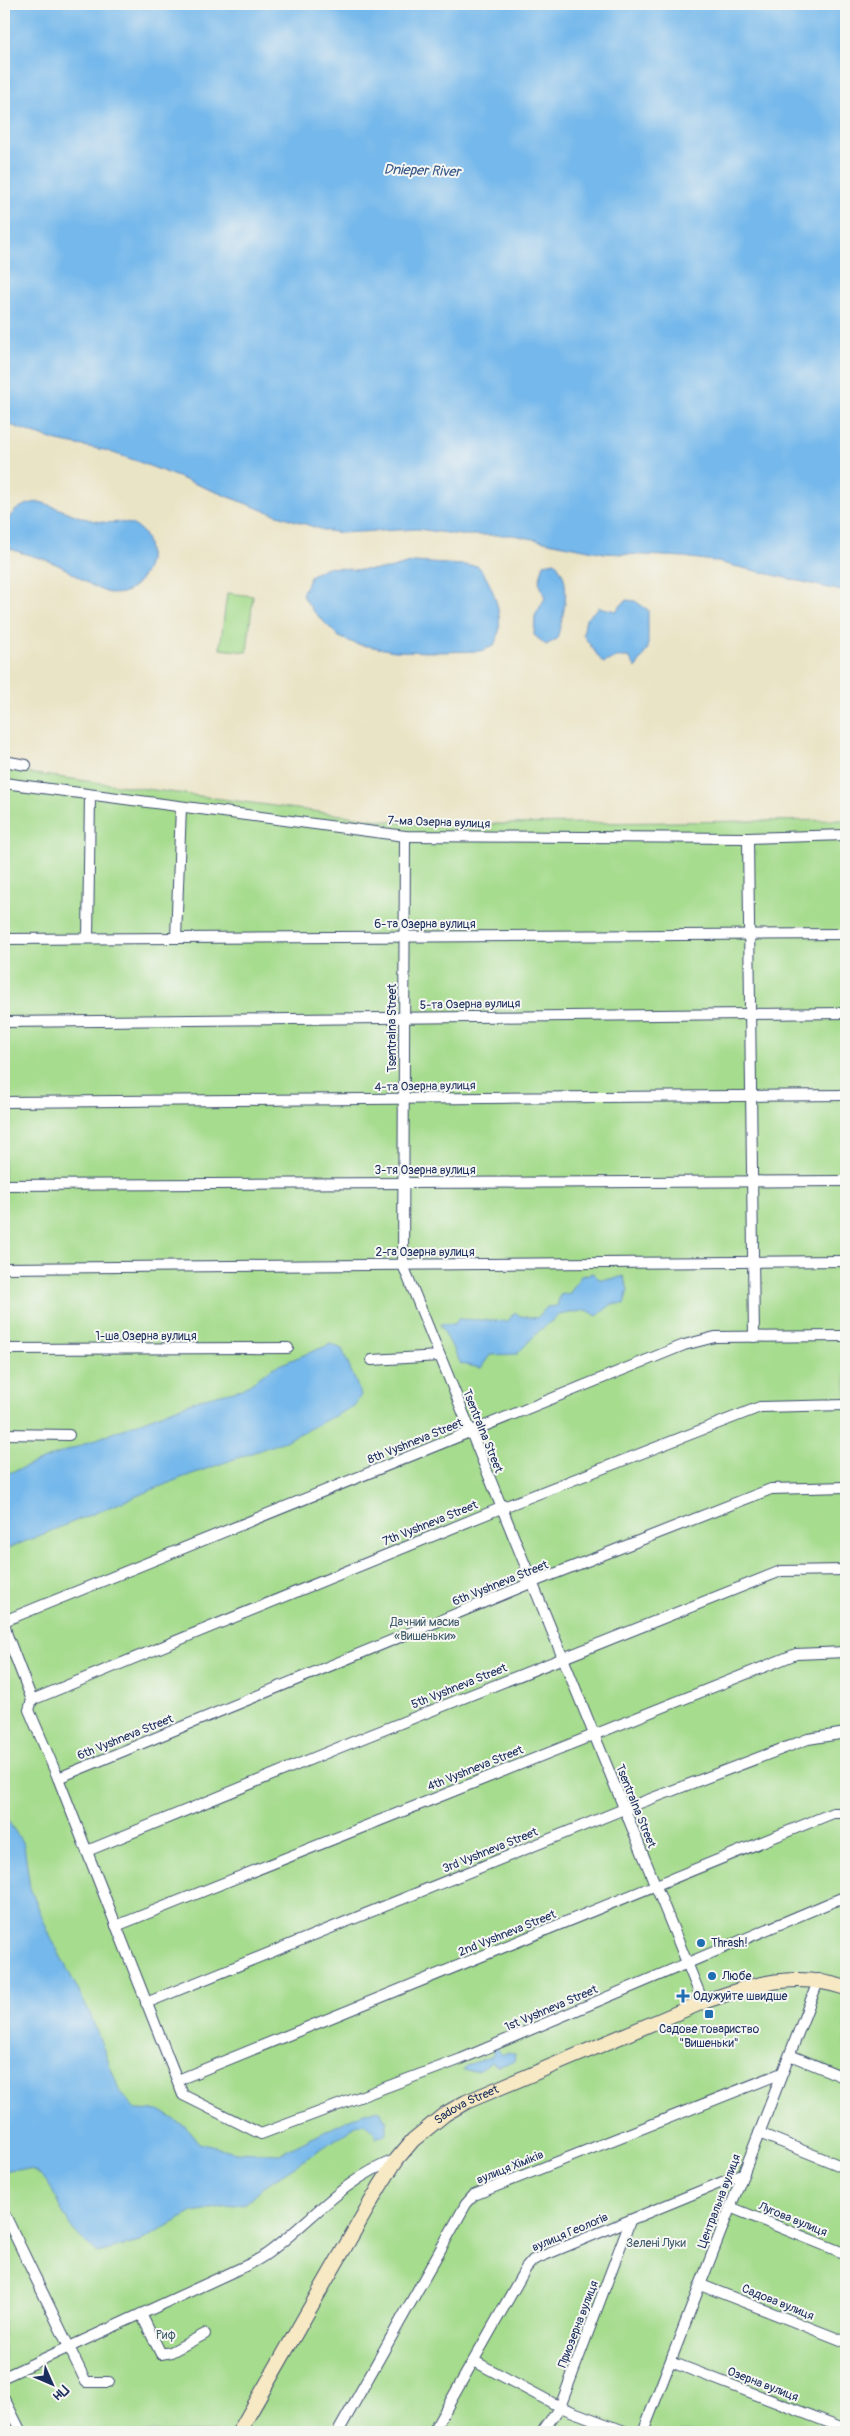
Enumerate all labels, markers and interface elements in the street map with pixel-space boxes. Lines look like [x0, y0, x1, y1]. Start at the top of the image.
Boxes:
water label: Dnieper River [383, 161, 463, 180]
street label: 7-ма Озерна вулиця [387, 813, 491, 832]
street label: 6-та Озерна вулиця [374, 917, 476, 932]
street label: Tsentralna Street [385, 983, 400, 1072]
street label: 5-та Озерна вулиця [419, 996, 521, 1013]
street label: 4-та Озерна вулиця [374, 1078, 476, 1095]
street label: 3-тя Озерна вулиця [374, 1163, 476, 1178]
street label: 2-га Озерна вулиця [375, 1245, 475, 1260]
street label: 1-ша Озерна вулиця [95, 1329, 197, 1344]
street label: Tsentralna Street [459, 1387, 506, 1475]
street label: 8th Vyshneva Street [365, 1415, 465, 1467]
street label: 7th Vyshneva Street [380, 1497, 480, 1549]
street label: 6th Vyshneva Street [450, 1557, 551, 1610]
park label: Дачний масив «Вишеньки» [389, 1615, 460, 1644]
street label: 5th Vyshneva Street [409, 1660, 509, 1712]
street label: 6th Vyshneva Street [75, 1711, 176, 1764]
street label: 4th Vyshneva Street [425, 1742, 526, 1795]
street label: Tsentralna Street [612, 1762, 659, 1850]
street label: 3rd Vyshneva Street [440, 1824, 540, 1876]
street label: 2nd Vyshneva Street [456, 1907, 558, 1960]
place label: Thrash! [711, 1936, 748, 1951]
marker: Thrash! [695, 1937, 707, 1949]
place label: Любе [721, 1969, 751, 1984]
marker: Любе [706, 1970, 718, 1982]
street label: 1st Vyshneva Street [502, 1982, 600, 2035]
place label: Одужуйте швидше [693, 1989, 787, 2004]
marker: Одужуйте швидше [677, 1990, 689, 2002]
marker: Садове товариство "Вишеньки" [703, 2008, 715, 2020]
place label: Садове товариство "Вишеньки" [659, 2022, 760, 2051]
street label: Sadova Street [431, 2082, 501, 2128]
street label: вулиця Хіміків [474, 2147, 546, 2188]
street label: Центральна вулиця [695, 2152, 744, 2250]
street label: Лугова вулиця [755, 2199, 830, 2240]
street label: вулиця Геологів [530, 2210, 611, 2255]
park label: Зелені Луки [626, 2236, 687, 2251]
street label: Приозерна вулиця [555, 2278, 602, 2370]
street label: Садова вулиця [740, 2281, 816, 2324]
park label: Риф [156, 2328, 176, 2343]
north arrow [28, 2358, 78, 2408]
street label: Озерна вулиця [725, 2364, 801, 2405]
text: Пн [49, 2381, 72, 2404]

